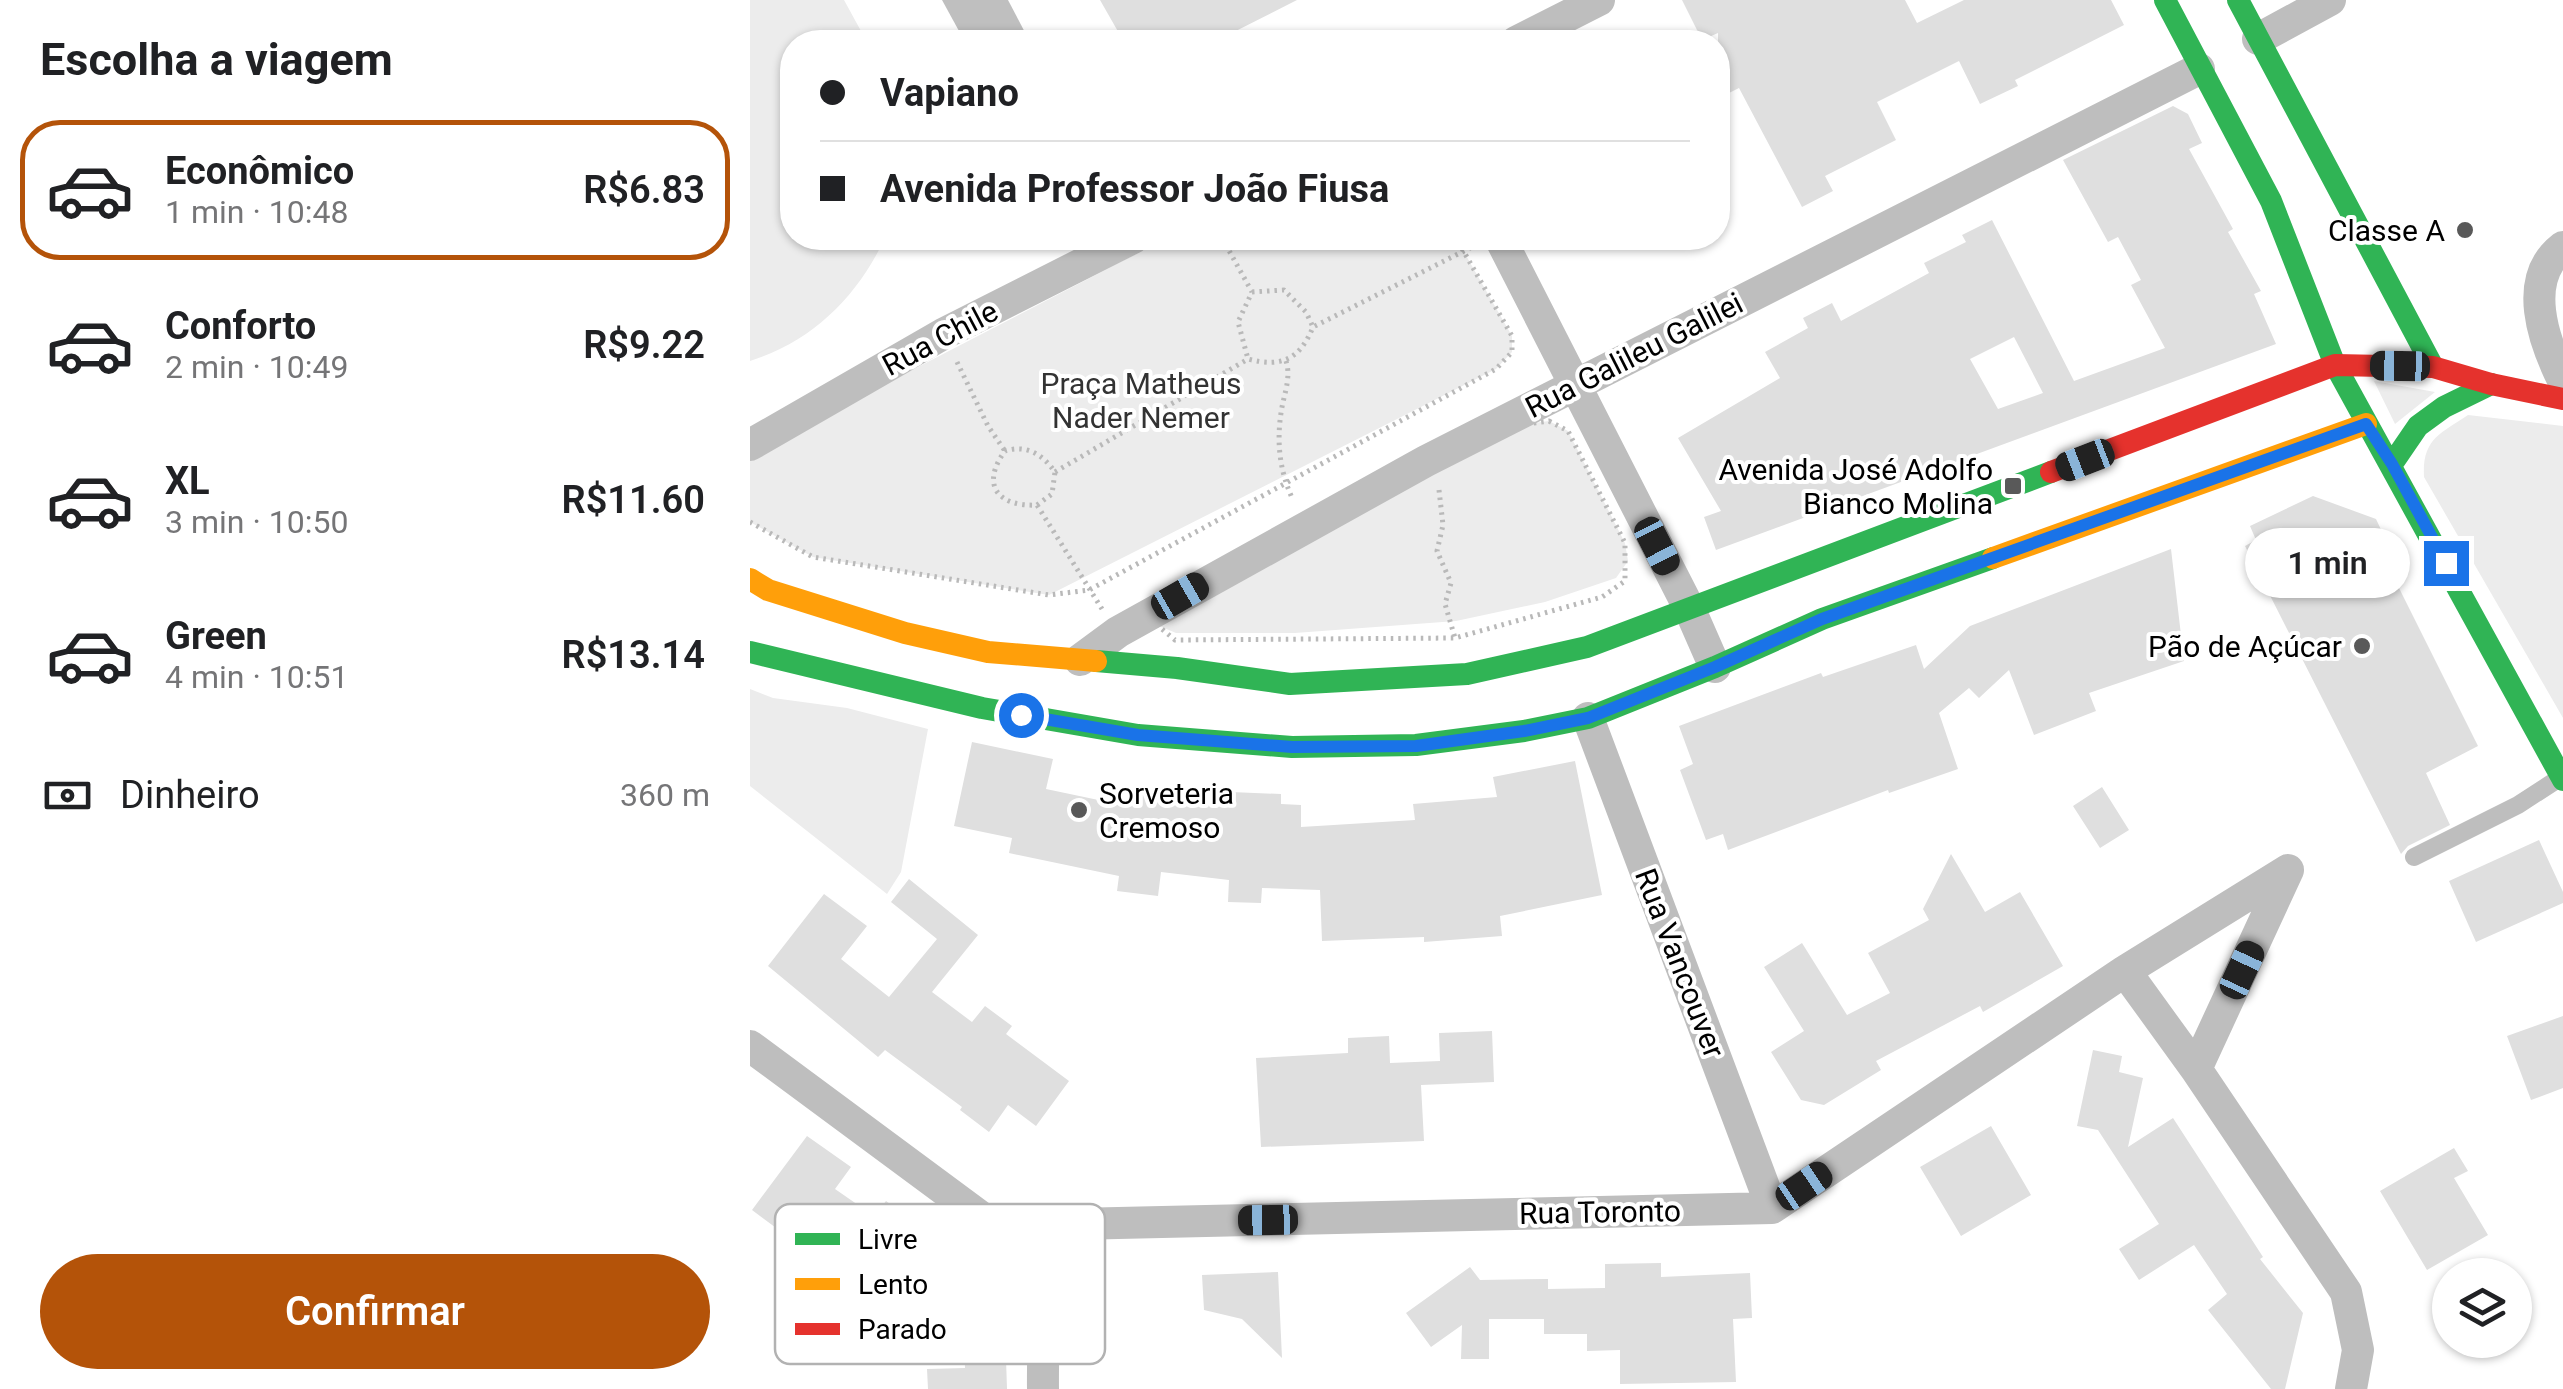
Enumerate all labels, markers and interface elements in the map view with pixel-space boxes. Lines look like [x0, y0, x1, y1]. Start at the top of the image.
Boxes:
text: Escolha a viagem [40, 33, 393, 86]
text: Vapiano [880, 71, 1019, 115]
icon: car [45, 145, 135, 235]
text: Econômico [165, 149, 354, 193]
text: Avenida Professor João Fiusa [880, 167, 1389, 211]
text: R$6.83 [583, 168, 705, 212]
text: 1 min · 10:48 [165, 193, 348, 231]
place label: Classe A [2328, 213, 2445, 248]
marker: Classe A [2454, 219, 2476, 241]
street label: Rua Galileu Galilei [1520, 285, 1748, 425]
street label: Rua Chile [876, 293, 1004, 383]
icon: car [45, 300, 135, 390]
text: Conforto [165, 304, 316, 348]
text: R$9.22 [583, 323, 705, 367]
text: 2 min · 10:49 [165, 348, 348, 386]
car [2370, 350, 2430, 382]
park label: Praça Matheus Nader Nemer [1040, 366, 1242, 435]
car [2052, 435, 2118, 485]
place label: Avenida José Adolfo Bianco Molina [1718, 452, 1993, 521]
icon: car [45, 455, 135, 545]
text: XL [165, 459, 210, 503]
marker: Avenida José Adolfo Bianco Molina [2002, 475, 2024, 497]
text: R$11.60 [562, 478, 705, 522]
text: 3 min · 10:50 [165, 503, 348, 541]
car [1630, 512, 1684, 580]
callout: 1 min [2246, 528, 2411, 598]
route end [2424, 541, 2469, 586]
text: 1 min [2287, 544, 2368, 582]
car [1147, 568, 1213, 624]
icon: car [45, 610, 135, 700]
text: Green [165, 614, 267, 658]
place label: Pão de Açúcar [2148, 629, 2342, 664]
text: R$13.14 [562, 633, 705, 677]
marker: Pão de Açúcar [2351, 635, 2373, 657]
text: 4 min · 10:51 [165, 658, 348, 696]
route start [999, 693, 1044, 738]
icon: cash [40, 768, 95, 823]
text: Dinheiro [120, 773, 260, 817]
text: 360 m [620, 776, 710, 814]
place label: Sorveteria Cremoso [1099, 776, 1234, 845]
marker: Sorveteria Cremoso [1068, 799, 1090, 821]
street label: Rua Vancouver [1628, 863, 1732, 1063]
car [2216, 936, 2268, 1004]
car [1771, 1157, 1837, 1215]
street label: Rua Toronto [1519, 1193, 1681, 1231]
legend [775, 1204, 1105, 1364]
car [1238, 1204, 1298, 1236]
text: Livre [858, 1223, 918, 1256]
button: Confirmar [40, 1254, 710, 1369]
map controls [2432, 1258, 2532, 1358]
button: layers [2432, 1258, 2532, 1358]
text: Lento [858, 1268, 928, 1301]
text: Parado [858, 1313, 947, 1346]

